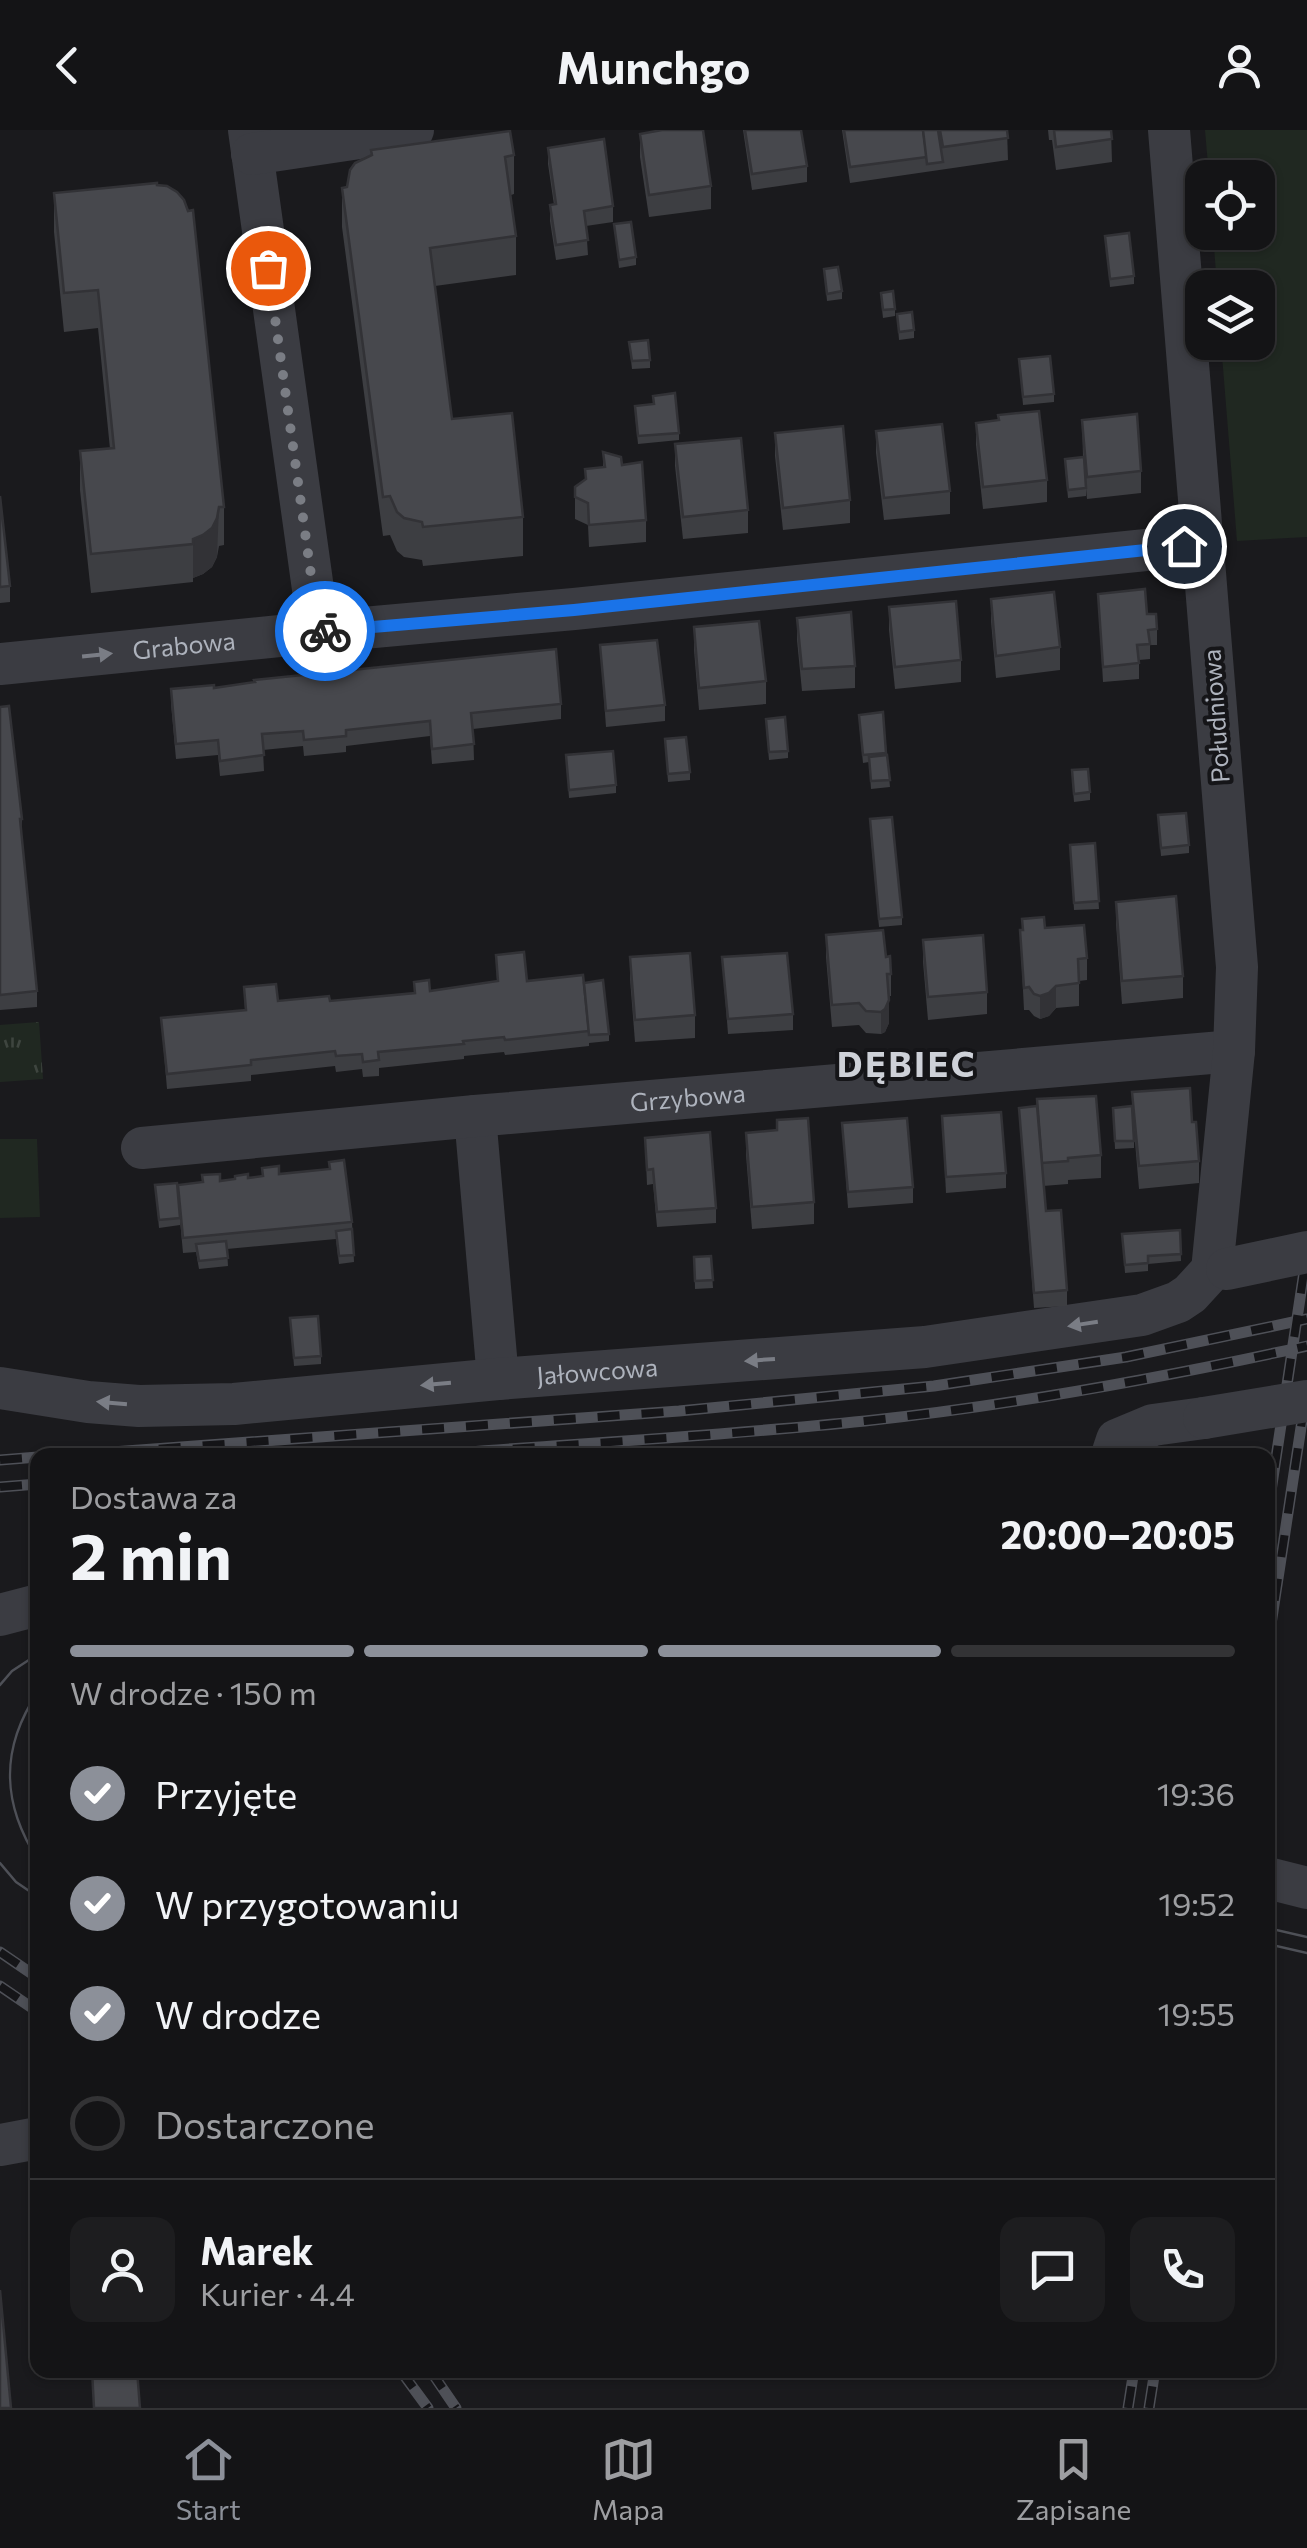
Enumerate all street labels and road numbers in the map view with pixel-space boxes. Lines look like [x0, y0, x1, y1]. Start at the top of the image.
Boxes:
street label: Grabowa [131, 624, 237, 665]
street label: Południowa [1195, 648, 1235, 784]
street label: Grzybowa [629, 1077, 747, 1117]
street label: Jałowcowa [535, 1351, 659, 1390]

